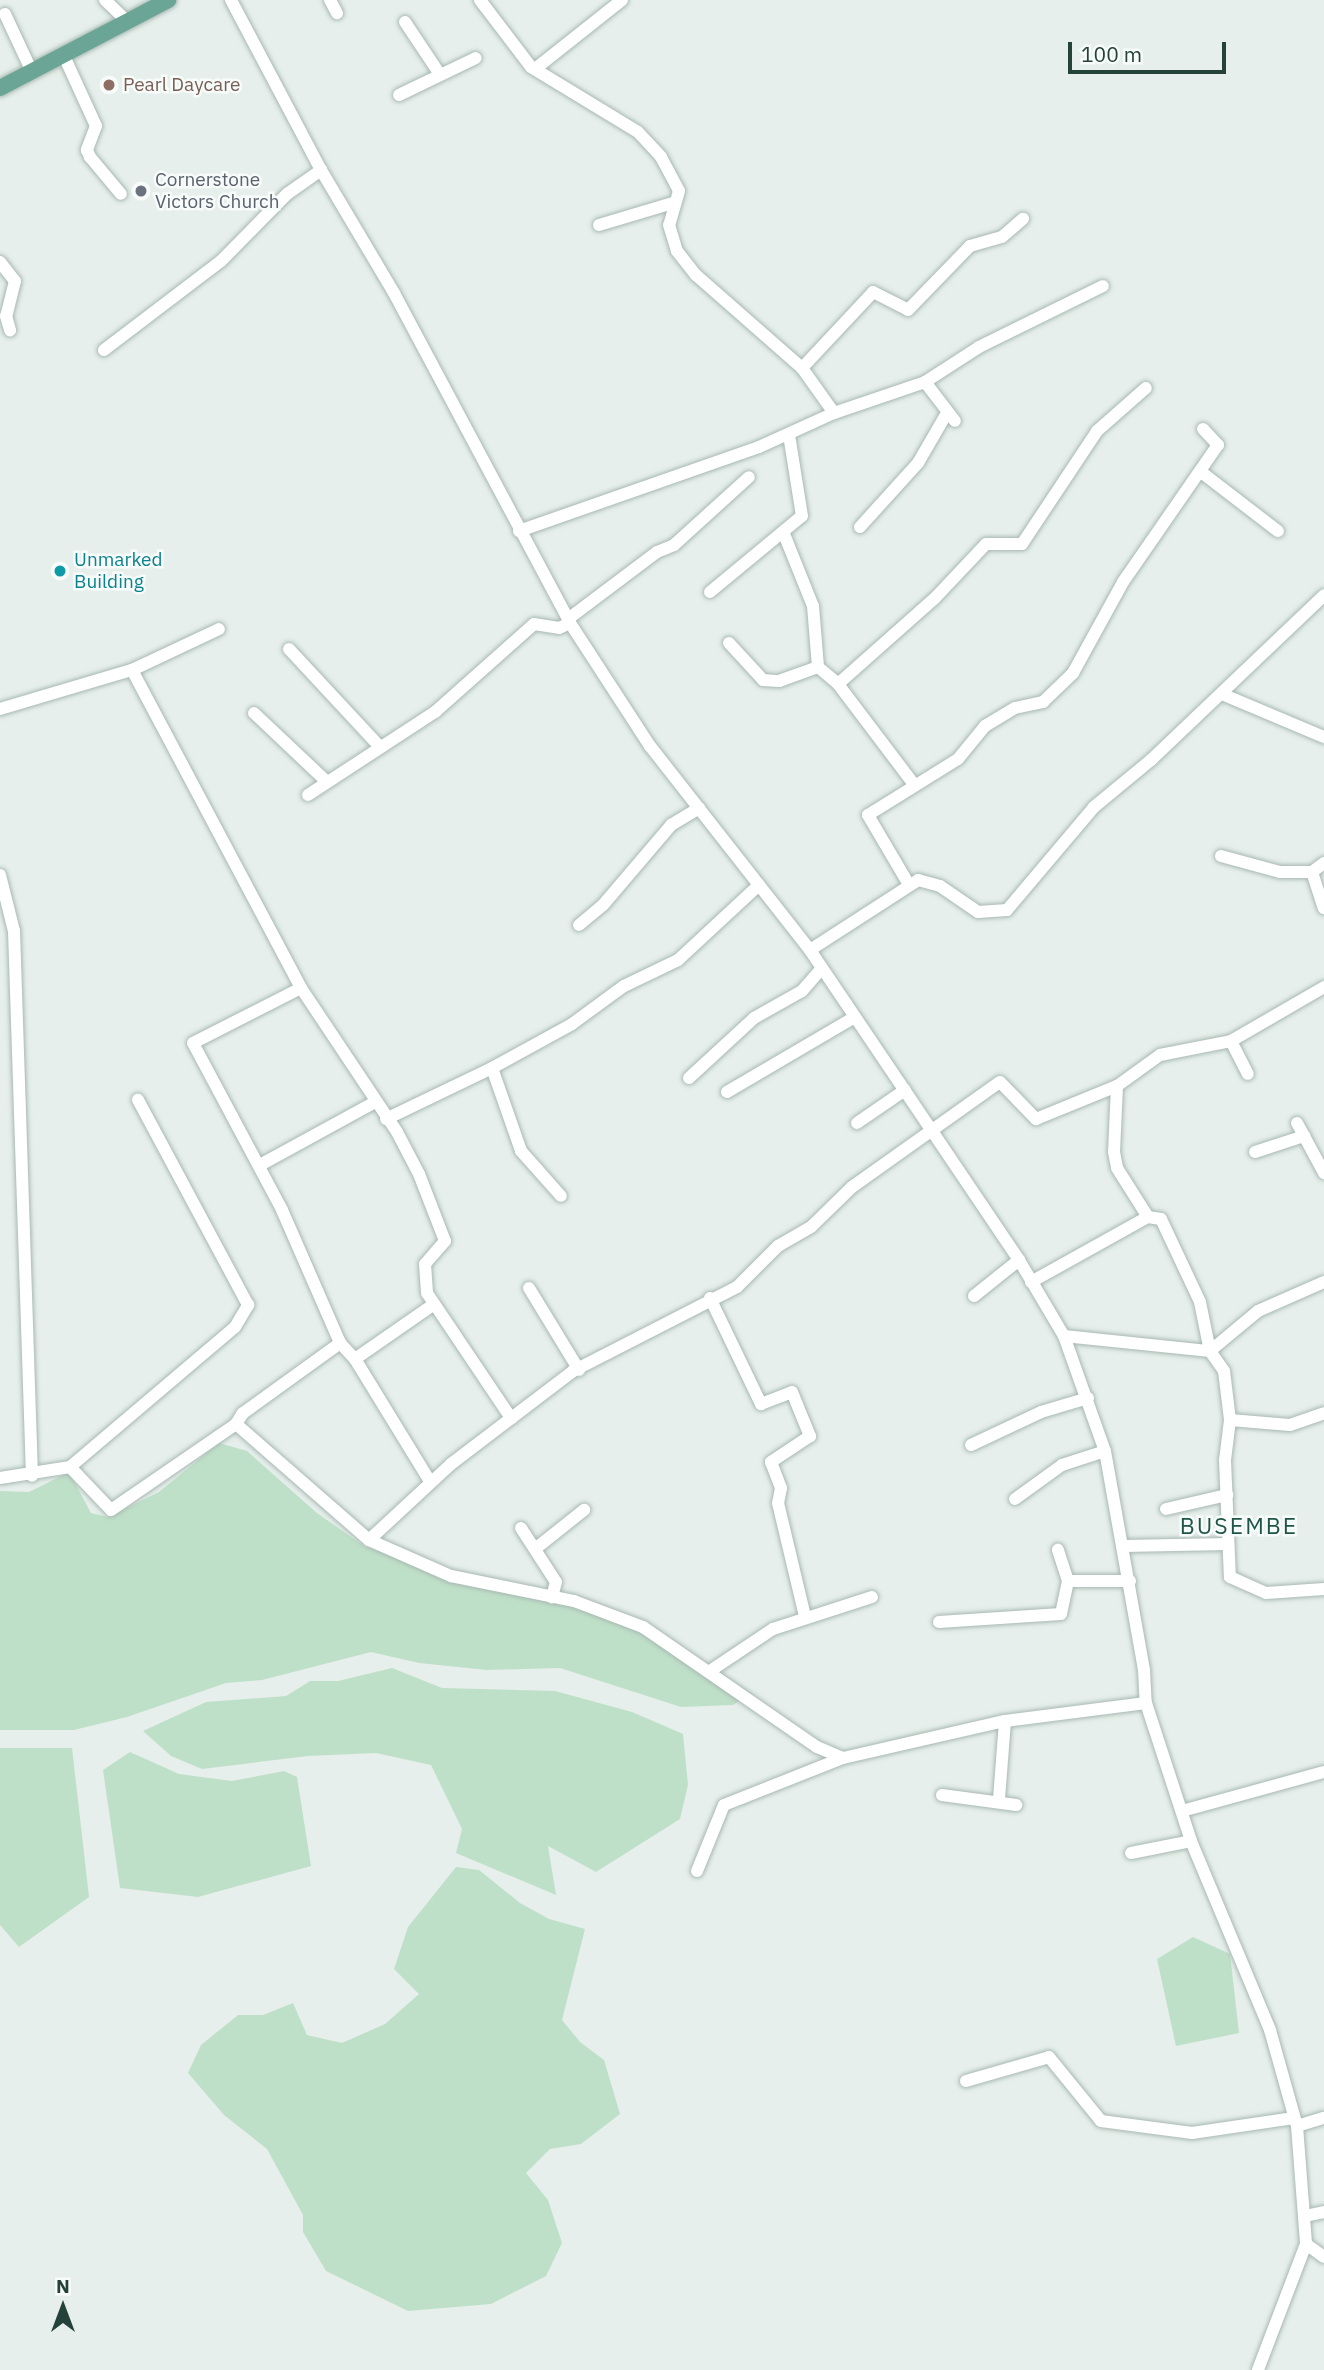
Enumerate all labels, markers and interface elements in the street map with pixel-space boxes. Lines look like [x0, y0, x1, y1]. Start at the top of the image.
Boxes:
scale bar [1072, 28, 1230, 72]
text: 100 m [1081, 40, 1142, 68]
place label: Pearl Daycare [123, 74, 241, 96]
marker: Pearl Daycare [101, 77, 117, 93]
place label: Cornerstone Victors Church [155, 169, 279, 213]
marker: Cornerstone Victors Church [133, 183, 149, 199]
place label: Unmarked Building [74, 549, 163, 593]
marker: Unmarked Building [52, 563, 68, 579]
district label: BUSEMBE [1181, 1511, 1297, 1539]
north arrow [28, 2272, 98, 2342]
text: N [56, 2274, 70, 2298]

